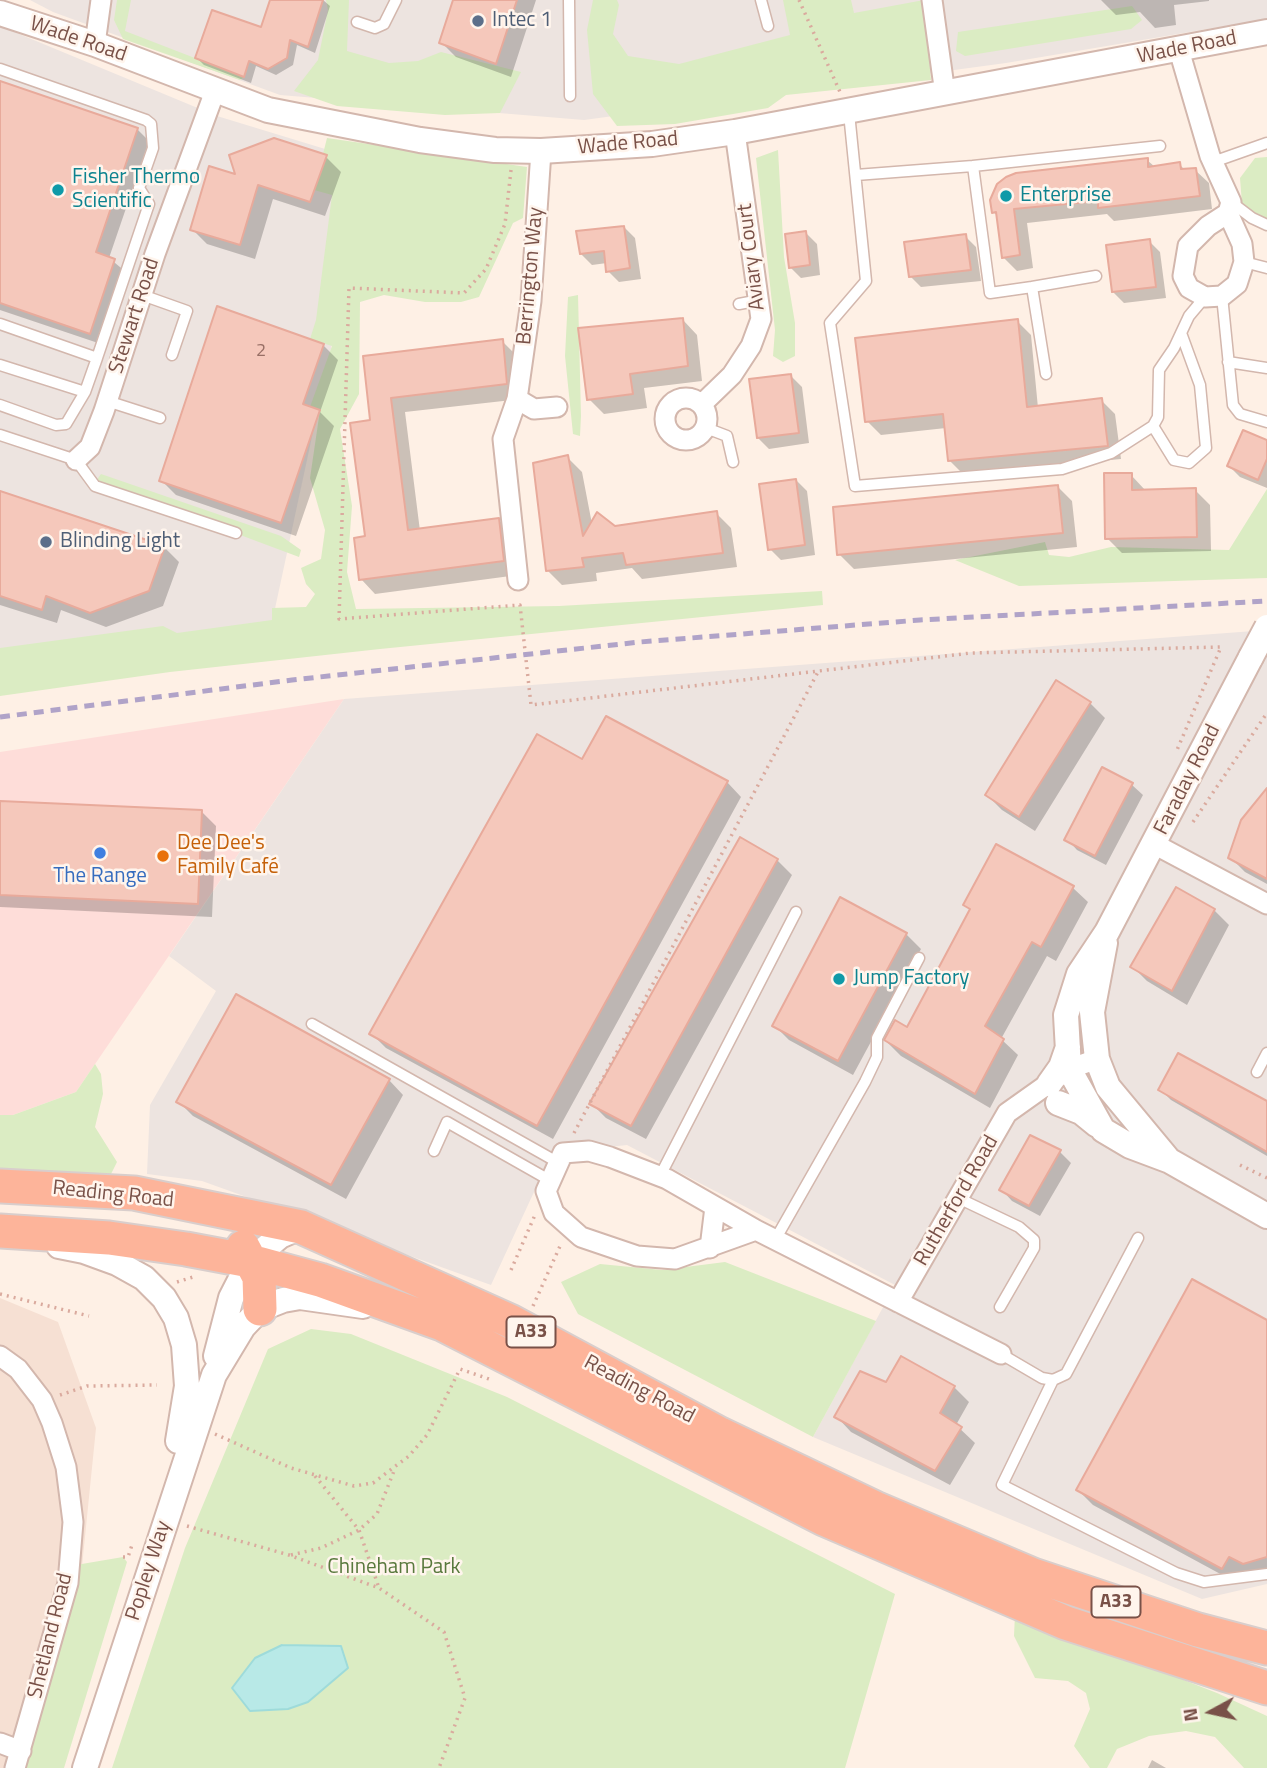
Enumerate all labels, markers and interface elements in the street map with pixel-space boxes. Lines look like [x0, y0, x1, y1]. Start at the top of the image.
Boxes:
place label: Intec 1 [492, 8, 552, 34]
street label: Wade Road [26, 12, 130, 68]
marker: Intec 1 [470, 13, 486, 29]
street label: Wade Road [1135, 26, 1239, 70]
street label: Wade Road [577, 127, 679, 161]
place label: Fisher Thermo Scientific [72, 165, 200, 215]
marker: Fisher Thermo Scientific [50, 182, 66, 198]
place label: Enterprise [1020, 183, 1111, 209]
marker: Enterprise [998, 188, 1014, 204]
street label: Aviary Court [733, 202, 771, 312]
street label: Berrington Way [512, 206, 550, 346]
street label: Stewart Road [104, 255, 166, 377]
house number: 2 [256, 341, 266, 363]
place label: Blinding Light [60, 529, 180, 555]
marker: Blinding Light [38, 534, 54, 550]
street label: Faraday Road [1149, 721, 1227, 839]
place label: Dee Dee's Family Café [177, 831, 279, 881]
marker: The Range [92, 845, 108, 861]
marker: Dee Dee's Family Café [155, 848, 171, 864]
place label: The Range [53, 864, 147, 890]
place label: Jump Factory [853, 966, 969, 992]
marker: Jump Factory [831, 971, 847, 987]
street label: Rutherford Road [909, 1131, 1005, 1271]
street label: Reading Road [51, 1176, 175, 1214]
road number: A33 [506, 1316, 556, 1348]
street label: Reading Road [579, 1350, 699, 1430]
street label: Popley Way [121, 1518, 177, 1624]
park label: Chineham Park [327, 1555, 461, 1581]
street label: Shetland Road [23, 1571, 79, 1701]
road number: A33 [1092, 1586, 1140, 1618]
north arrow [1176, 1677, 1246, 1747]
text: N [1174, 1706, 1205, 1724]

